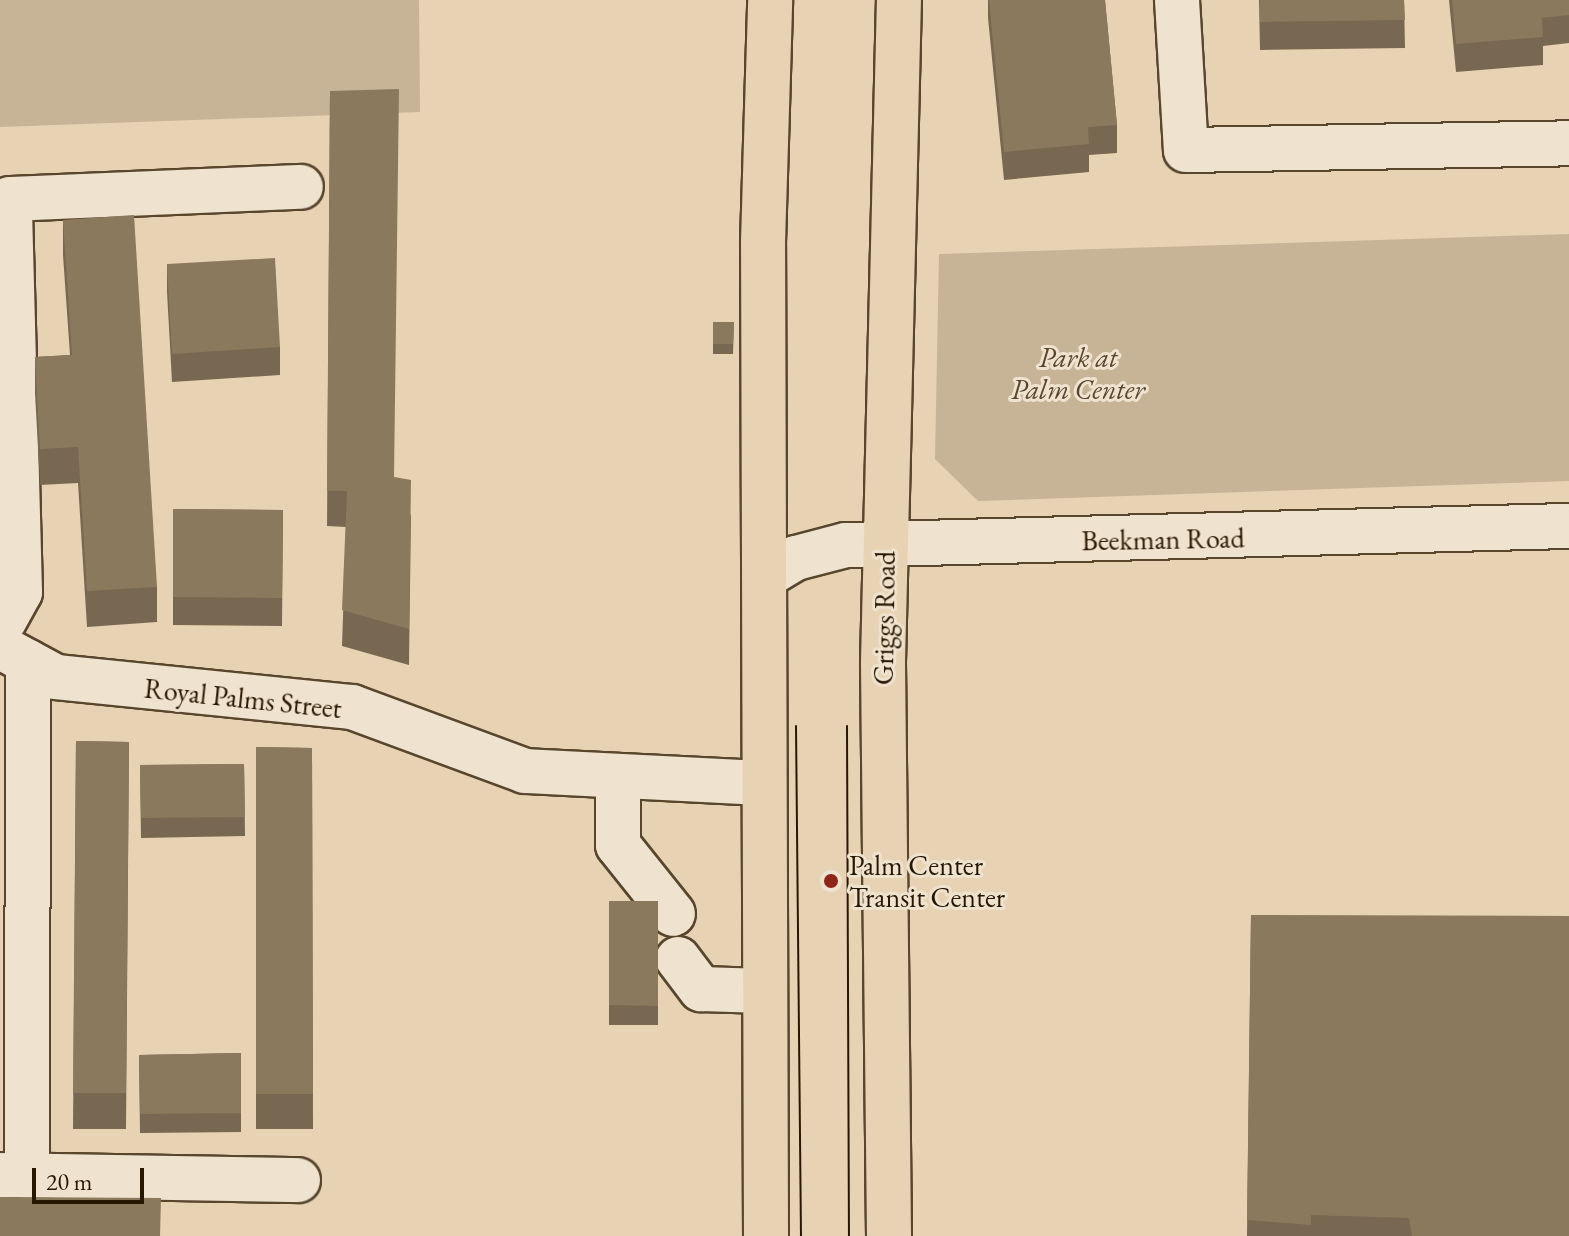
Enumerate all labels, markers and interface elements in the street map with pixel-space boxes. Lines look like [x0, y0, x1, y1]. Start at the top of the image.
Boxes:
park label: Park at Palm Center [1011, 340, 1145, 406]
street label: Beekman Road [1081, 521, 1245, 557]
street label: Griggs Road [866, 551, 902, 685]
street label: Royal Palms Street [143, 671, 343, 725]
place label: Palm Center Transit Center [849, 848, 1005, 914]
marker: Palm Center Transit Center [820, 870, 842, 892]
scale bar [36, 1152, 148, 1202]
text: 20 m [46, 1166, 93, 1197]

